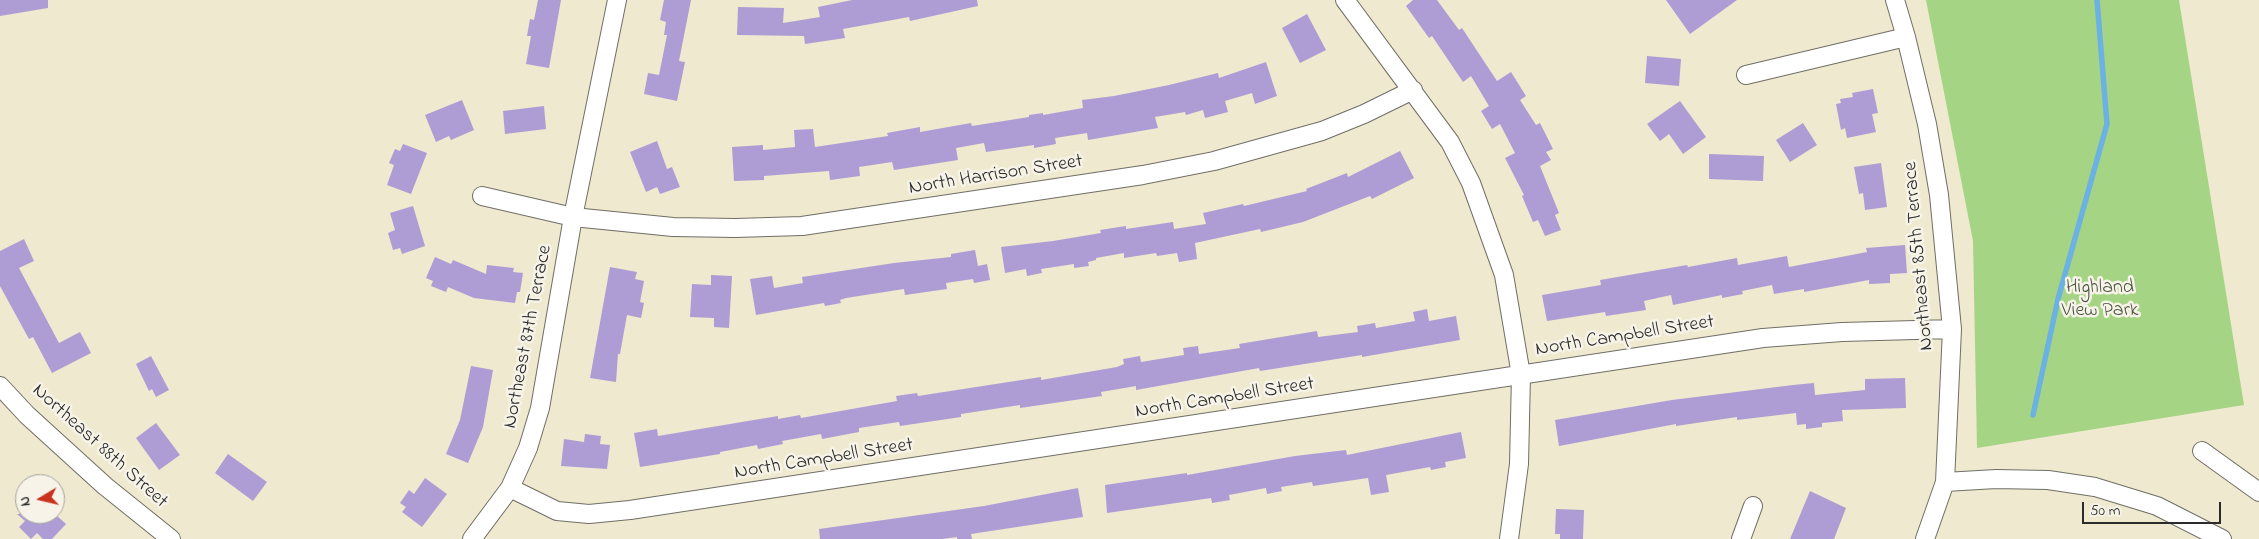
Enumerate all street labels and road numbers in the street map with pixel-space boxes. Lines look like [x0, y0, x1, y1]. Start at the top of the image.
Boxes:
street label: North Harrison Street [907, 150, 1085, 202]
street label: Northeast 85th Terrace [1900, 161, 1940, 351]
street label: Northeast 87th Terrace [499, 243, 559, 431]
street label: North Campbell Street [1534, 311, 1716, 363]
street label: North Campbell Street [1134, 373, 1316, 425]
street label: Northeast 88th Street [26, 380, 172, 514]
street label: North Campbell Street [733, 434, 915, 486]

